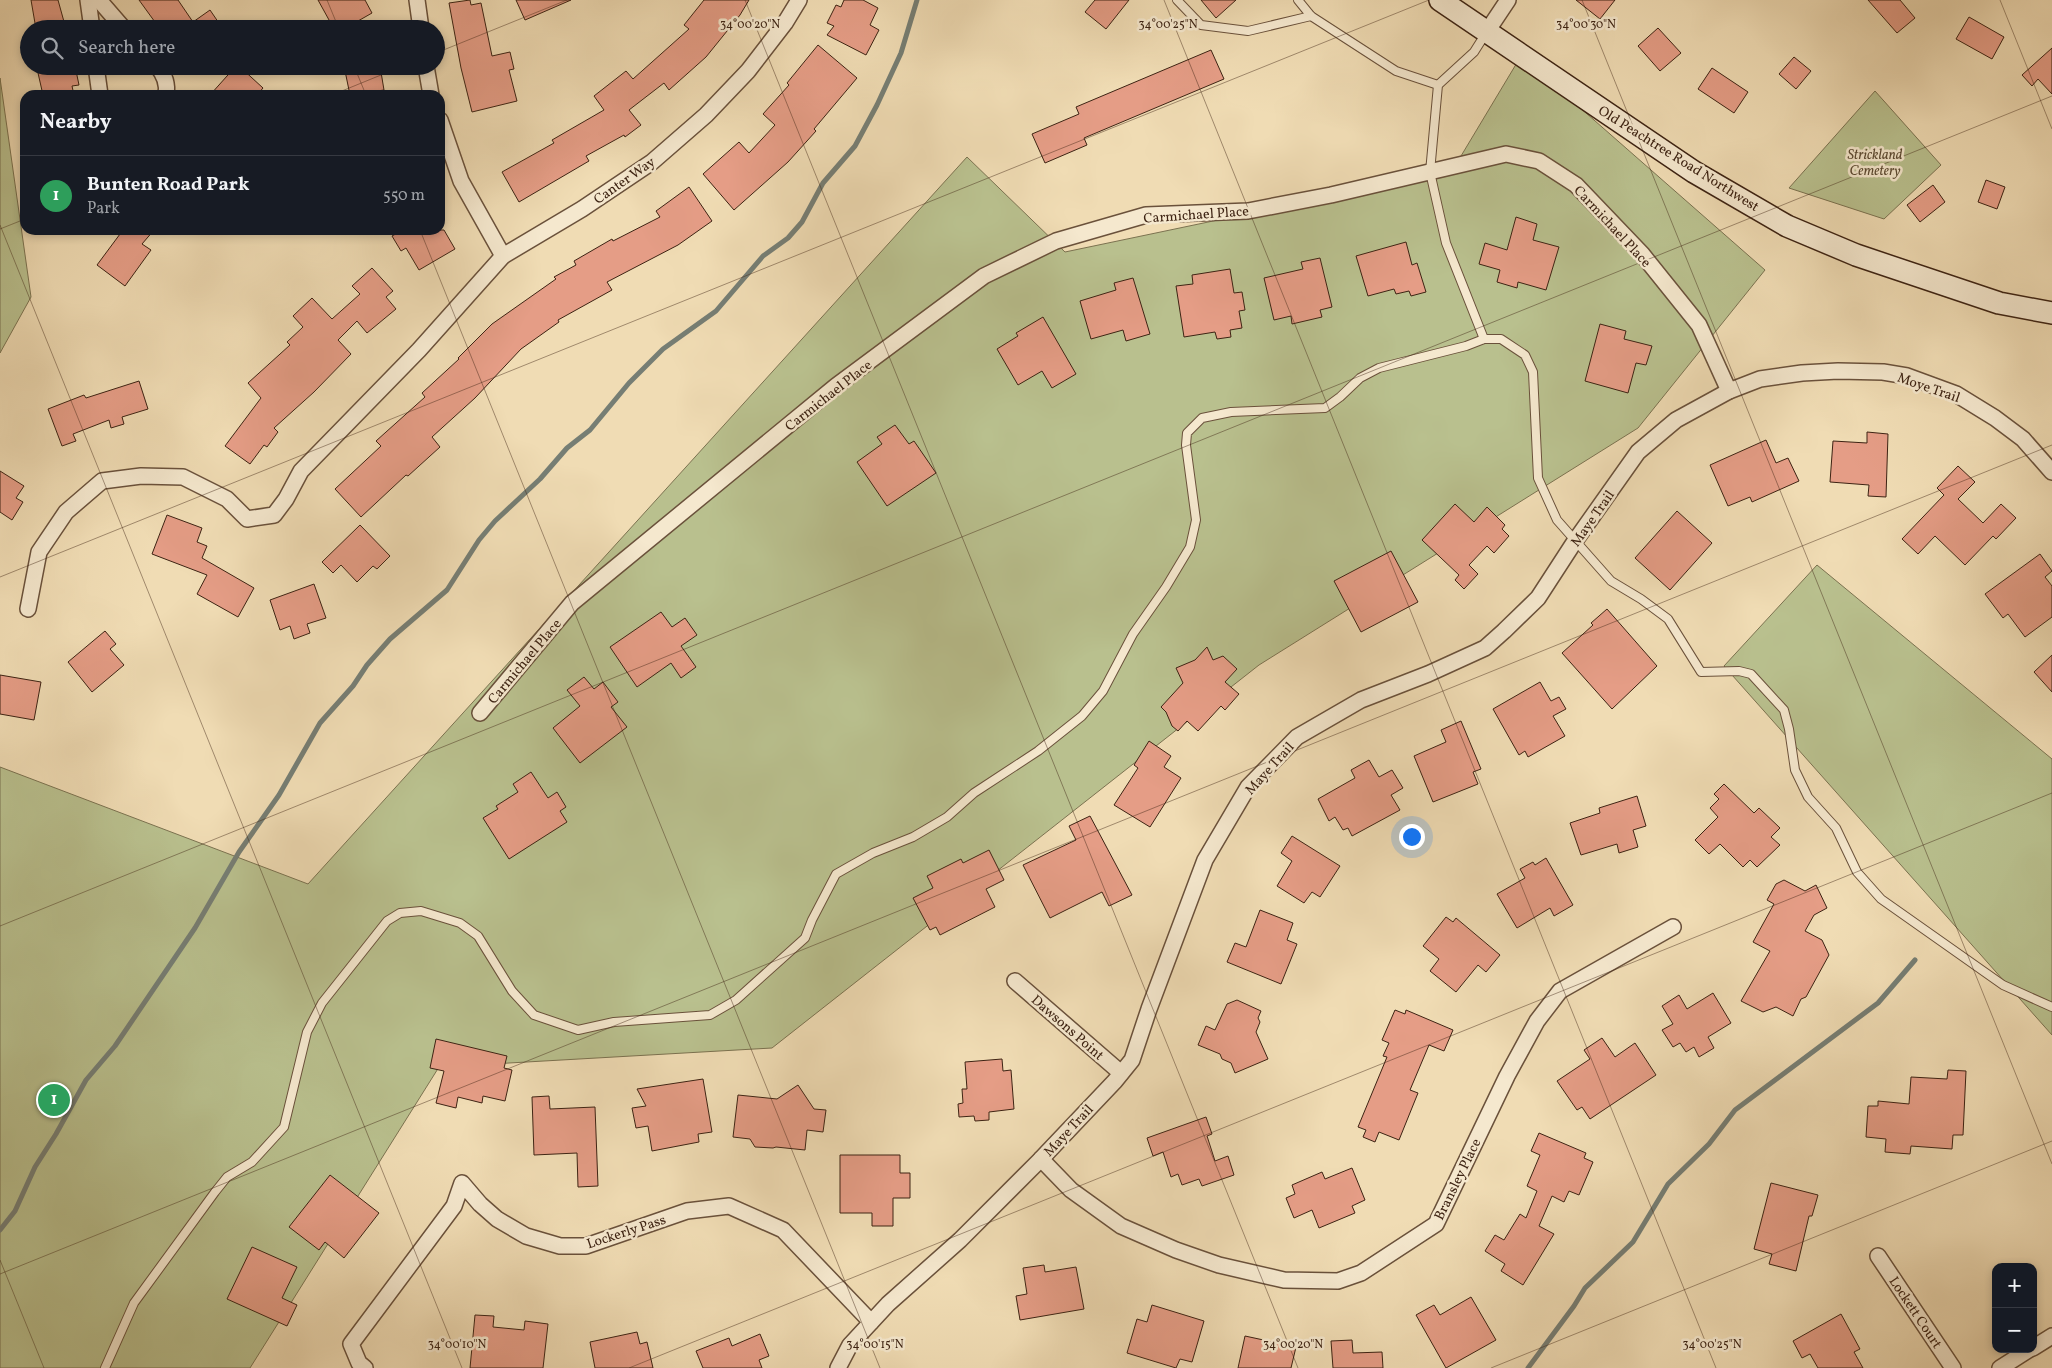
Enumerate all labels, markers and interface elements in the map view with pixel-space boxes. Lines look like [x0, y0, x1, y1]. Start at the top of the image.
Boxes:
text: 34°00'20"N [720, 17, 780, 33]
text: 34°00'25"N [1138, 17, 1198, 33]
text: 34°00'30"N [1556, 17, 1616, 33]
search box [20, 20, 445, 75]
icon: search [38, 34, 66, 62]
text: Search here [78, 35, 175, 61]
street label: Old Peachtree Road Northwest [1594, 102, 1762, 217]
text: Nearby [40, 108, 111, 137]
park label: Strickland Cemetery [1847, 146, 1903, 181]
street label: Canter Way [590, 153, 660, 209]
text: Bunten Road Park [87, 172, 249, 198]
street label: Carmichael Place [1569, 182, 1655, 272]
text: 1 [53, 185, 59, 207]
text: 550 m [383, 185, 425, 207]
text: Park [87, 198, 120, 220]
street label: Carmichael Place [1143, 202, 1250, 229]
street label: Carmichael Place [781, 356, 877, 436]
street label: Moye Trail [1895, 369, 1963, 408]
street label: Maye Trail [1567, 487, 1620, 551]
street label: Carmichael Place [484, 615, 567, 709]
street label: Maye Trail [1241, 739, 1299, 799]
your location [1399, 824, 1425, 850]
street label: Dawsons Point [1026, 991, 1108, 1065]
pin: 1 [38, 1081, 70, 1119]
street label: Maye Trail [1040, 1101, 1098, 1161]
street label: Bransley Place [1430, 1135, 1486, 1224]
street label: Lockerly Pass [584, 1211, 669, 1254]
map controls [1992, 1263, 2037, 1353]
button: + [1992, 1263, 2037, 1308]
street label: Lockett Court [1884, 1273, 1946, 1353]
button: − [1992, 1308, 2037, 1353]
text: 34°00'10"N [428, 1337, 486, 1353]
text: 34°00'15"N [846, 1337, 904, 1353]
text: 34°00'20"N [1263, 1337, 1323, 1353]
text: 34°00'25"N [1682, 1337, 1742, 1353]

